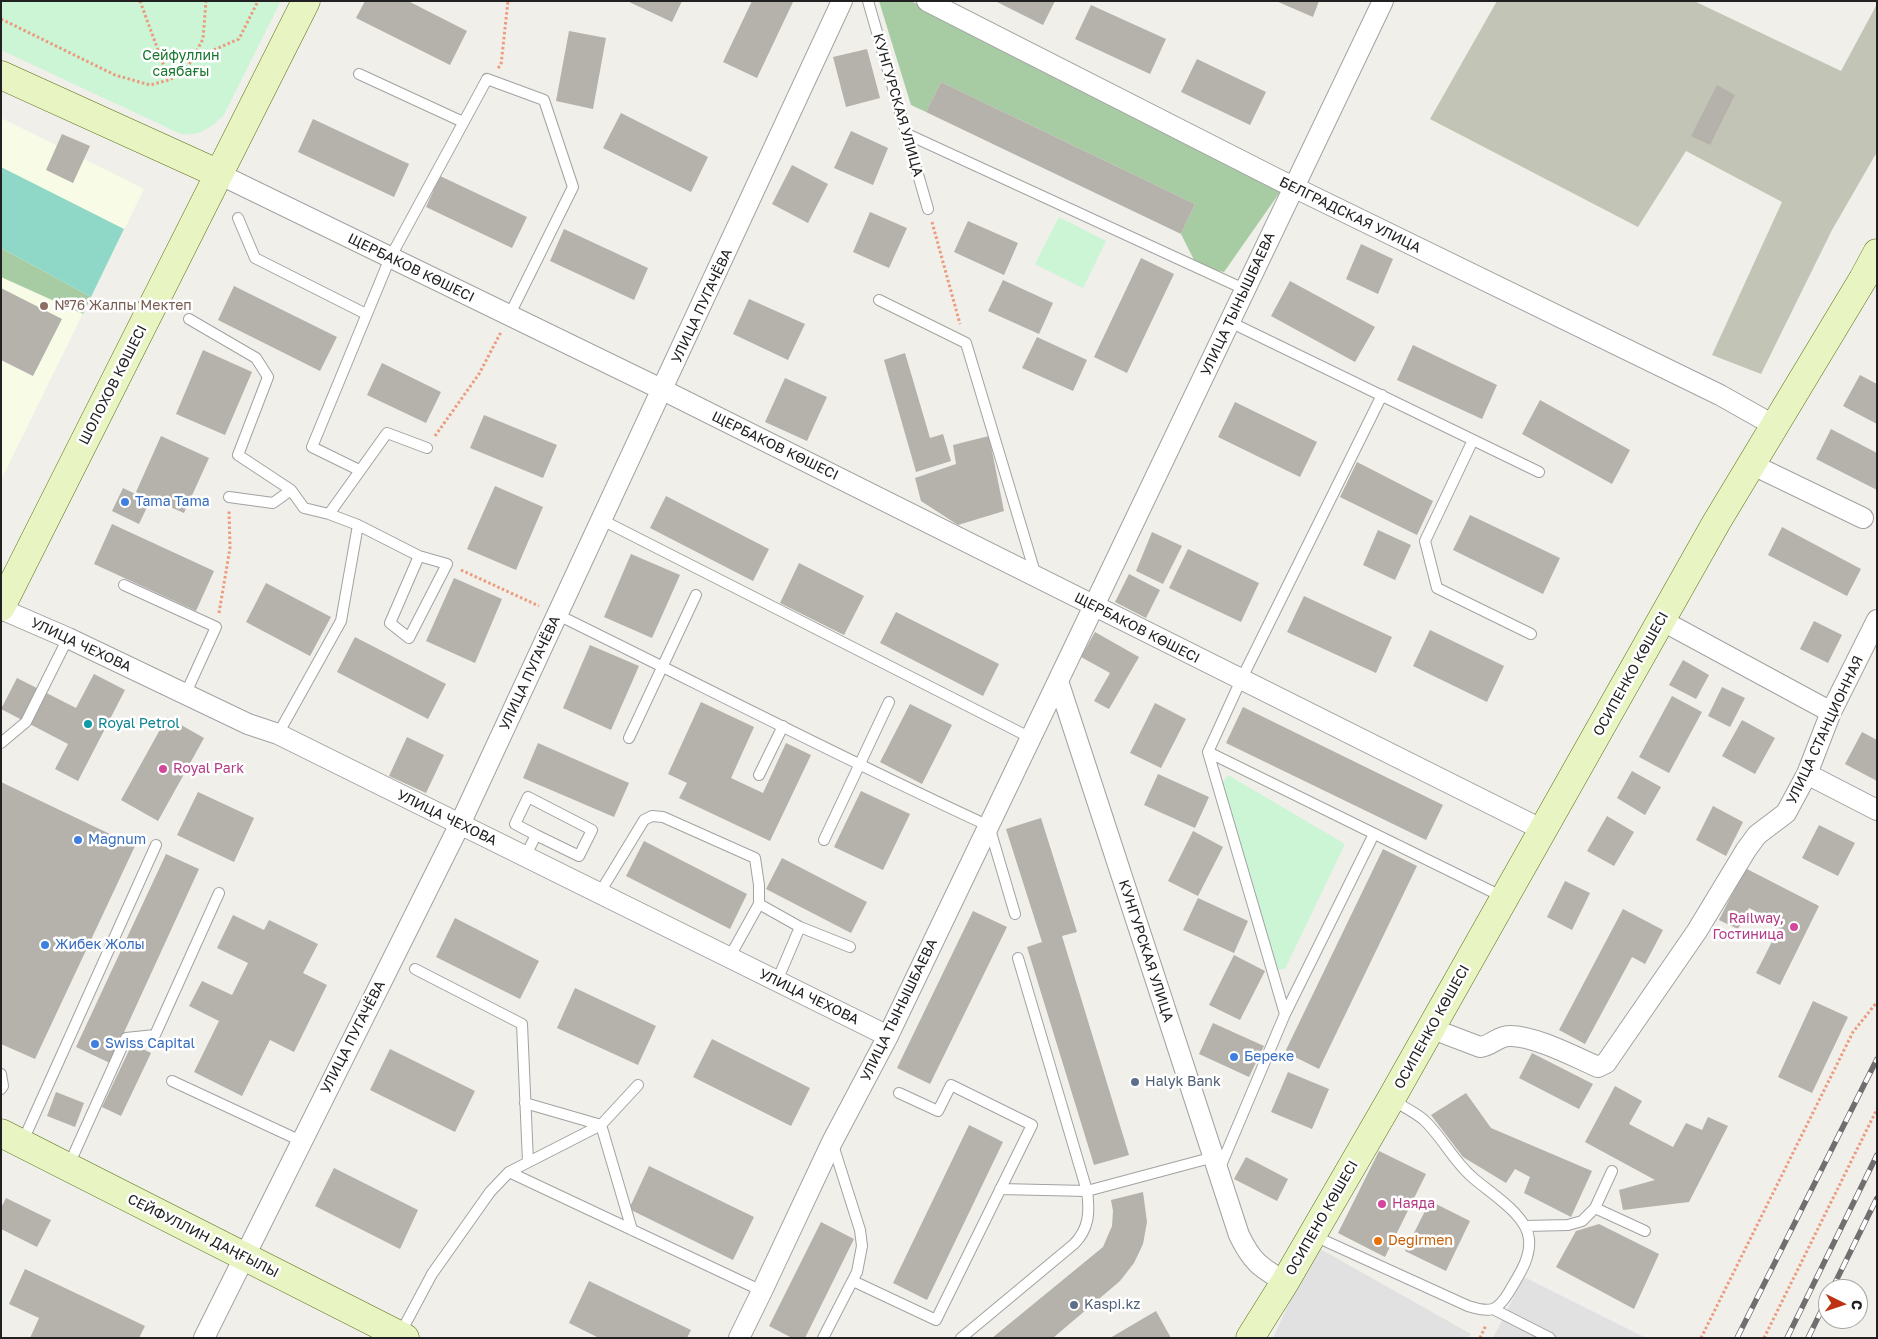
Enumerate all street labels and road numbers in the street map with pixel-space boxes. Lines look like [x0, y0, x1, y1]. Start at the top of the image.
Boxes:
street label: КУНГУРСКАЯ УЛИЦА [869, 31, 927, 179]
street label: БЕЛГРАДСКАЯ УЛИЦА [1276, 173, 1424, 257]
street label: ЩЕРБАКОВ КӨШЕСІ [345, 230, 477, 306]
street label: УЛИЦА ТЫНЫШБАЕВА [1197, 230, 1279, 378]
street label: УЛИЦА ПУГАЧЁВА [668, 246, 736, 366]
street label: ШОЛОХОВ КӨШЕСІ [76, 322, 150, 448]
street label: ЩЕРБАКОВ КӨШЕСІ [709, 408, 841, 484]
street label: ЩЕРБАКОВ КӨШЕСІ [1071, 589, 1203, 667]
street label: ОСИПЕНКО КӨШЕСІ [1590, 609, 1672, 739]
street label: УЛИЦА ПУГАЧЁВА [496, 613, 564, 733]
street label: УЛИЦА ЧЕХОВА [28, 614, 134, 676]
street label: УЛИЦА СТАНЦИОННАЯ [1783, 653, 1867, 807]
street label: УЛИЦА ЧЕХОВА [394, 787, 500, 849]
street label: КУНГУРСКАЯ УЛИЦА [1115, 878, 1177, 1024]
street label: УЛИЦА ТЫНЫШБАЕВА [857, 936, 941, 1084]
street label: ОСИПЕНКО КӨШЕСІ [1391, 962, 1473, 1092]
street label: УЛИЦА ЧЕХОВА [756, 966, 862, 1028]
street label: УЛИЦА ПУГАЧЁВА [317, 978, 389, 1096]
street label: ОСИПЕНО КӨШЕСІ [1282, 1158, 1362, 1278]
street label: СЕЙФУЛЛИН ДАҢҒЫЛЫ [125, 1191, 281, 1281]

